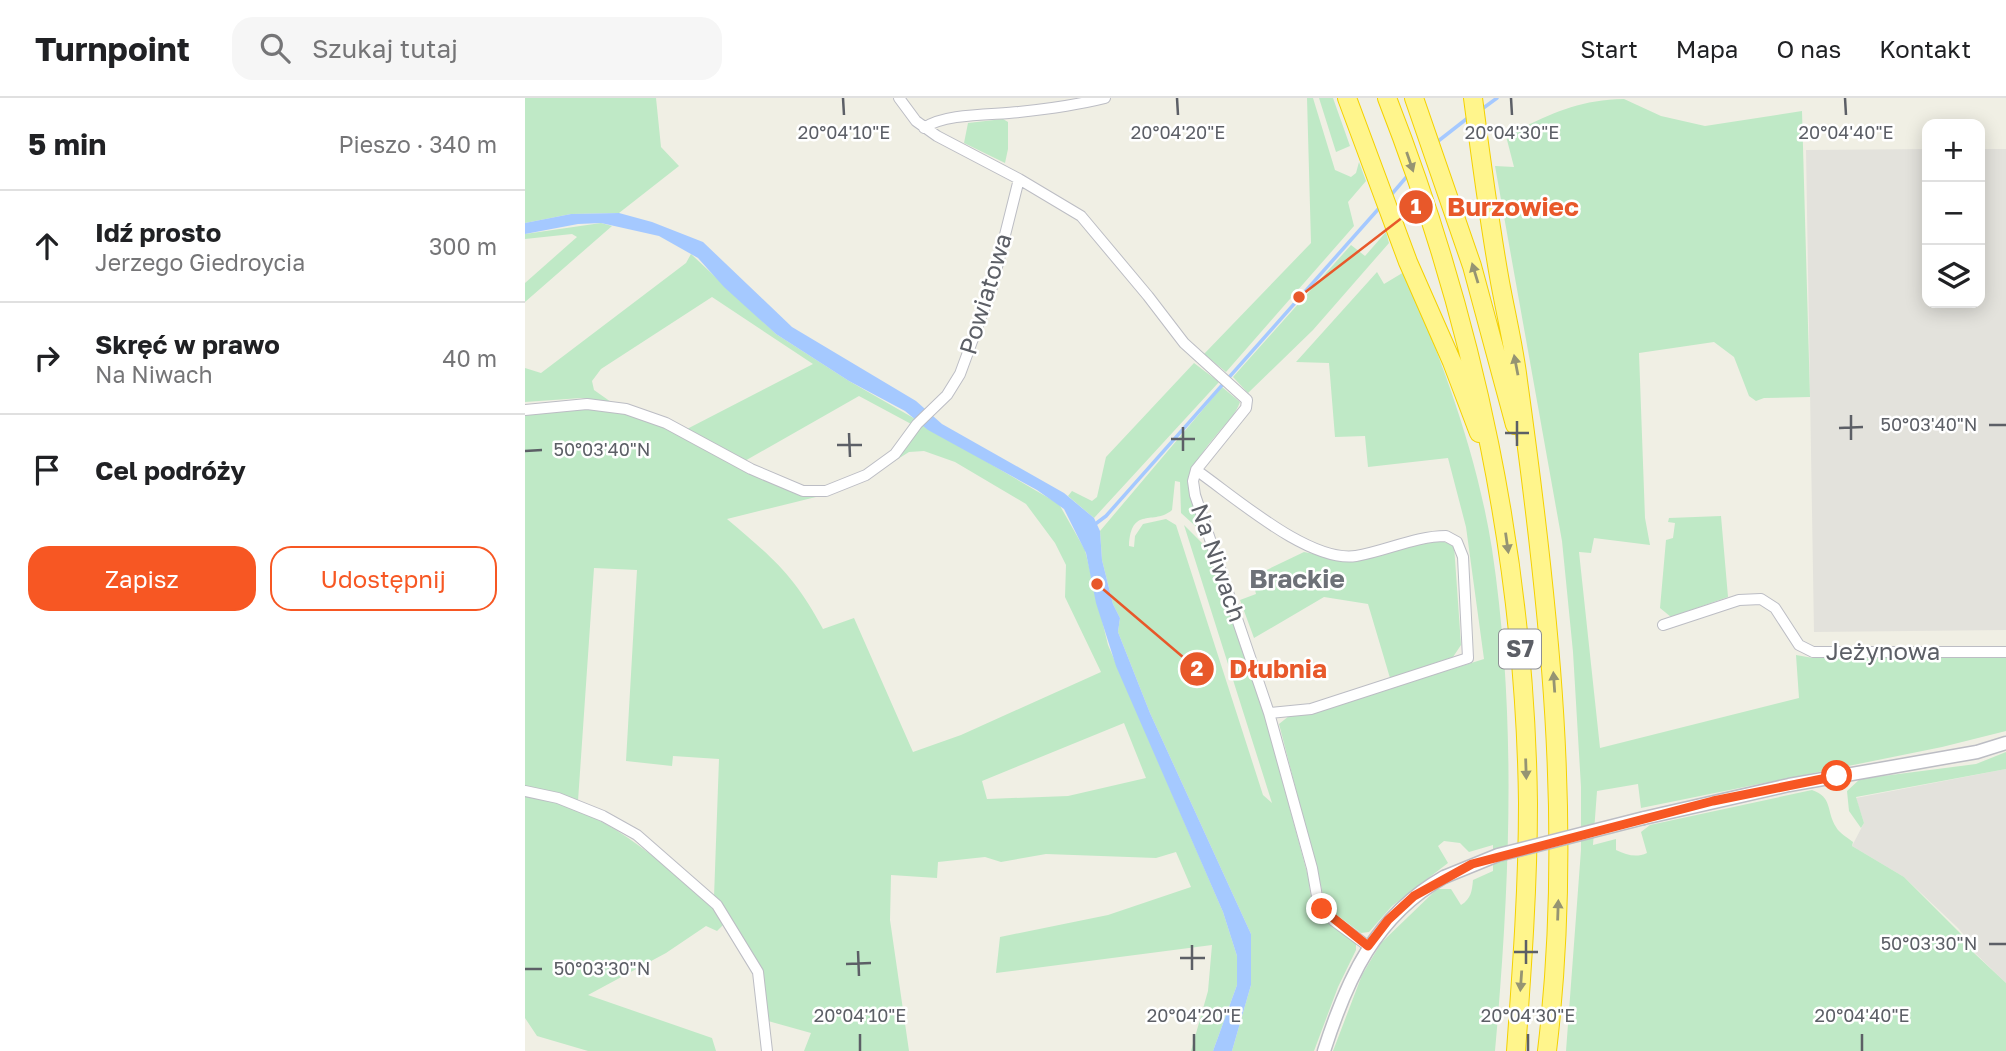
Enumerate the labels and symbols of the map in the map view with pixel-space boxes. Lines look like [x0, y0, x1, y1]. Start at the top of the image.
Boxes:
text: 20°04'10"E [798, 121, 890, 143]
text: 20°04'20"E [1131, 121, 1225, 143]
text: 20°04'30"E [1465, 121, 1559, 143]
text: 20°04'40"E [1799, 121, 1893, 143]
one-way arrow [1405, 152, 1416, 173]
callout: Burzowiec [1399, 183, 1593, 230]
text: Burzowiec [1447, 191, 1579, 222]
text: 1 [1411, 193, 1422, 219]
street label: Powiatowa [952, 229, 1017, 358]
one-way arrow [1469, 263, 1479, 284]
one-way arrow [1510, 354, 1521, 376]
text: 50°03'40"N [1880, 413, 1978, 435]
text: 50°03'40"N [553, 438, 651, 460]
street label: Na Niwach [1186, 500, 1253, 625]
one-way arrow [1502, 532, 1513, 554]
district label: Brackie [1249, 563, 1345, 594]
road number: S7 [1499, 629, 1541, 668]
street label: Jeżynowa [1826, 636, 1940, 665]
callout: Dłubnia [1180, 645, 1341, 692]
text: Dłubnia [1229, 653, 1327, 684]
text: 2 [1191, 655, 1204, 681]
one-way arrow [1548, 671, 1559, 693]
one-way arrow [1521, 759, 1532, 781]
route start [1821, 760, 1852, 791]
route end [1306, 893, 1337, 924]
one-way arrow [1552, 898, 1563, 920]
text: 50°03'30"N [1881, 932, 1977, 954]
text: 50°03'30"N [554, 957, 650, 979]
one-way arrow [1515, 970, 1526, 992]
text: 20°04'10"E [814, 1004, 906, 1026]
text: 20°04'20"E [1147, 1004, 1241, 1026]
text: 20°04'30"E [1481, 1004, 1575, 1026]
text: 20°04'40"E [1815, 1004, 1909, 1026]

